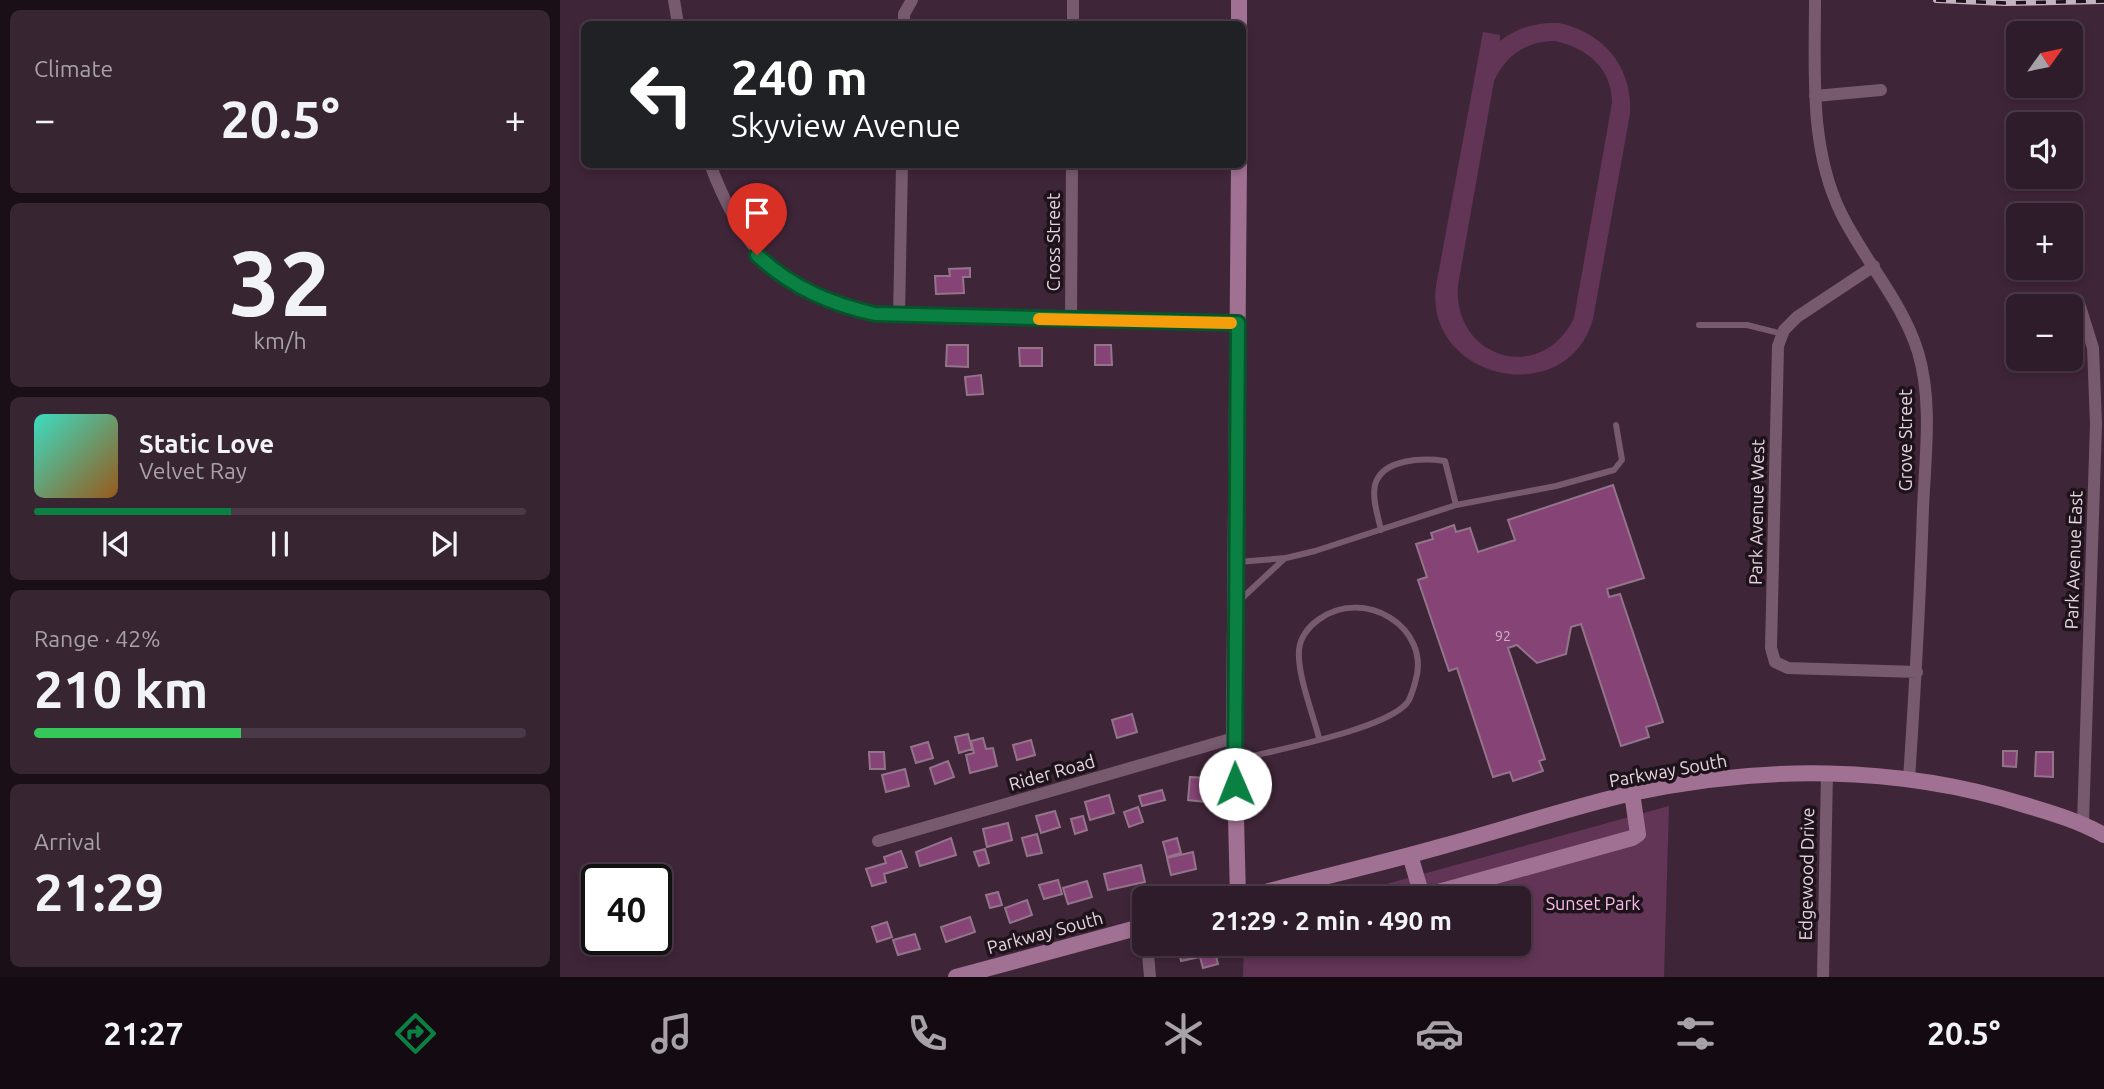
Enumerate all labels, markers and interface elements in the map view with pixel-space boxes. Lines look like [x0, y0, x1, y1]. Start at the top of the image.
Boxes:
north arrow [2006, 21, 2082, 98]
map controls [2006, 21, 2083, 371]
icon: left [616, 49, 707, 140]
text: 240 m [731, 49, 868, 104]
text: Climate [34, 56, 113, 81]
text: 20.5° [220, 90, 340, 148]
text: − [34, 98, 55, 140]
text: + [505, 98, 526, 140]
text: Skyview Avenue [731, 107, 961, 143]
button: sound [2006, 112, 2083, 189]
pin [727, 183, 787, 255]
street label: Cross Street [1043, 193, 1063, 291]
icon: arrive [738, 194, 776, 232]
button: + [2006, 203, 2083, 280]
text: 32 [229, 231, 331, 333]
button: − [2006, 294, 2083, 371]
text: km/h [253, 328, 307, 353]
street label: Grove Street [1895, 389, 1915, 491]
text: Static Love [139, 429, 274, 458]
street label: Park Avenue West [1745, 439, 1767, 585]
text: Velvet Ray [139, 458, 247, 483]
street label: Park Avenue East [2061, 490, 2085, 630]
icon: previous [97, 525, 135, 563]
icon: pause [261, 525, 299, 563]
icon: next [425, 525, 463, 563]
text: Range · 42% [34, 626, 161, 651]
house number: 92 [1495, 628, 1511, 644]
text: 210 km [34, 660, 208, 718]
position arrow [1198, 747, 1272, 821]
street label: Rider Road [1006, 750, 1097, 794]
street label: Parkway South [1607, 750, 1728, 790]
street label: Edgewood Drive [1795, 807, 1817, 941]
text: Arrival [34, 829, 101, 854]
text: 21:29 [34, 863, 164, 921]
speed limit sign: 40 [581, 864, 672, 955]
park label: Sunset Park [1546, 893, 1640, 913]
text: 21:29 · 2 min · 490 m [1211, 906, 1452, 935]
street label: Parkway South [984, 907, 1105, 957]
icon: directions [391, 1009, 440, 1058]
icon: music [647, 1009, 696, 1058]
icon: phone [903, 1009, 952, 1058]
icon: climate [1159, 1009, 1208, 1058]
icon: car [1415, 1009, 1464, 1058]
icon: filters [1671, 1009, 1720, 1058]
text: 21:27 [104, 1015, 184, 1051]
text: 20.5° [1927, 1015, 2000, 1051]

